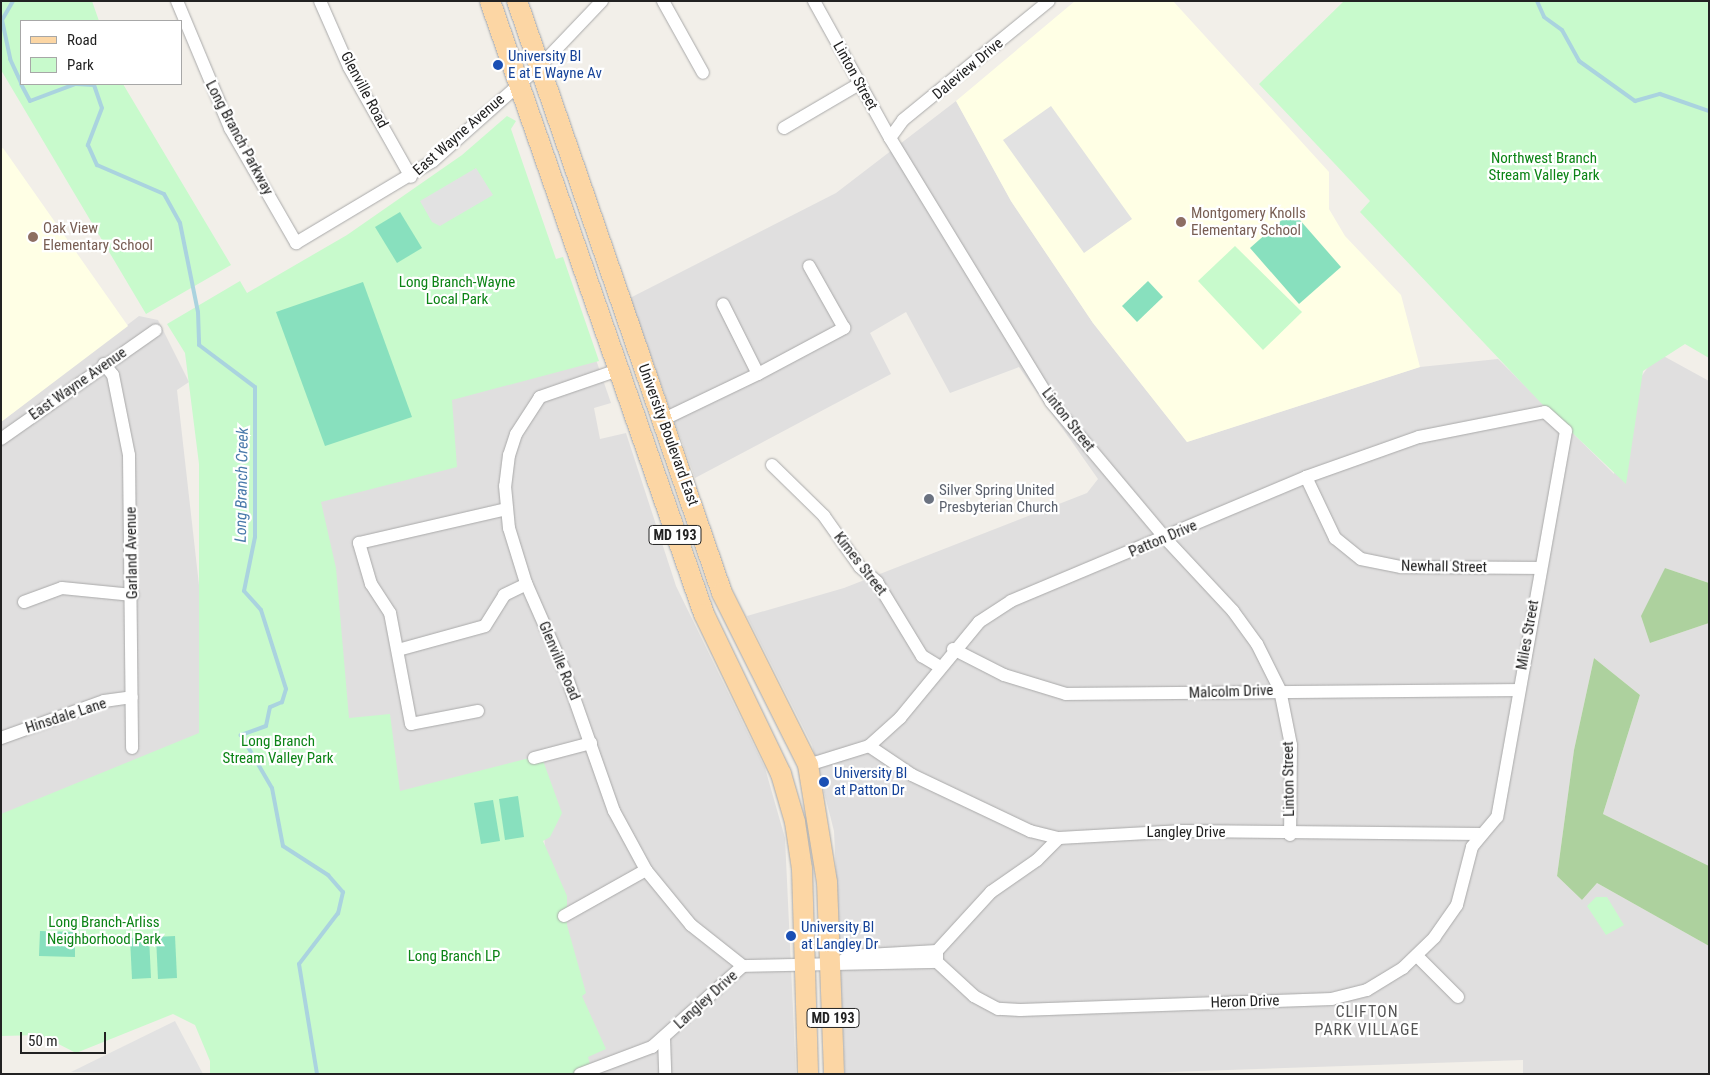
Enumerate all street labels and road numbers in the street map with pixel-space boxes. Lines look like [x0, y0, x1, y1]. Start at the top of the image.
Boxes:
street label: Daleview Drive [929, 34, 1007, 104]
street label: Linton Street [829, 39, 881, 113]
street label: Glenville Road [336, 49, 392, 131]
street label: Long Branch Parkway [201, 78, 277, 198]
street label: East Wayne Avenue [410, 91, 508, 179]
street label: East Wayne Avenue [26, 344, 130, 424]
street label: University Boulevard East [634, 362, 702, 508]
street label: Linton Street [1038, 385, 1098, 455]
street label: Garland Avenue [122, 507, 142, 599]
street label: Patton Drive [1126, 517, 1200, 561]
road number: MD 193 [648, 524, 702, 546]
street label: Kimes Street [830, 529, 890, 599]
street label: Newhall Street [1401, 557, 1487, 577]
street label: Miles Street [1513, 599, 1543, 671]
street label: Glenville Road [534, 619, 584, 703]
street label: Malcolm Drive [1188, 682, 1274, 702]
street label: Hinsdale Lane [23, 694, 109, 738]
street label: Linton Street [1279, 741, 1299, 817]
street label: Langley Drive [1147, 824, 1225, 842]
street label: Langley Drive [671, 967, 741, 1033]
street label: Heron Drive [1210, 992, 1280, 1012]
road number: MD 193 [806, 1006, 860, 1030]

